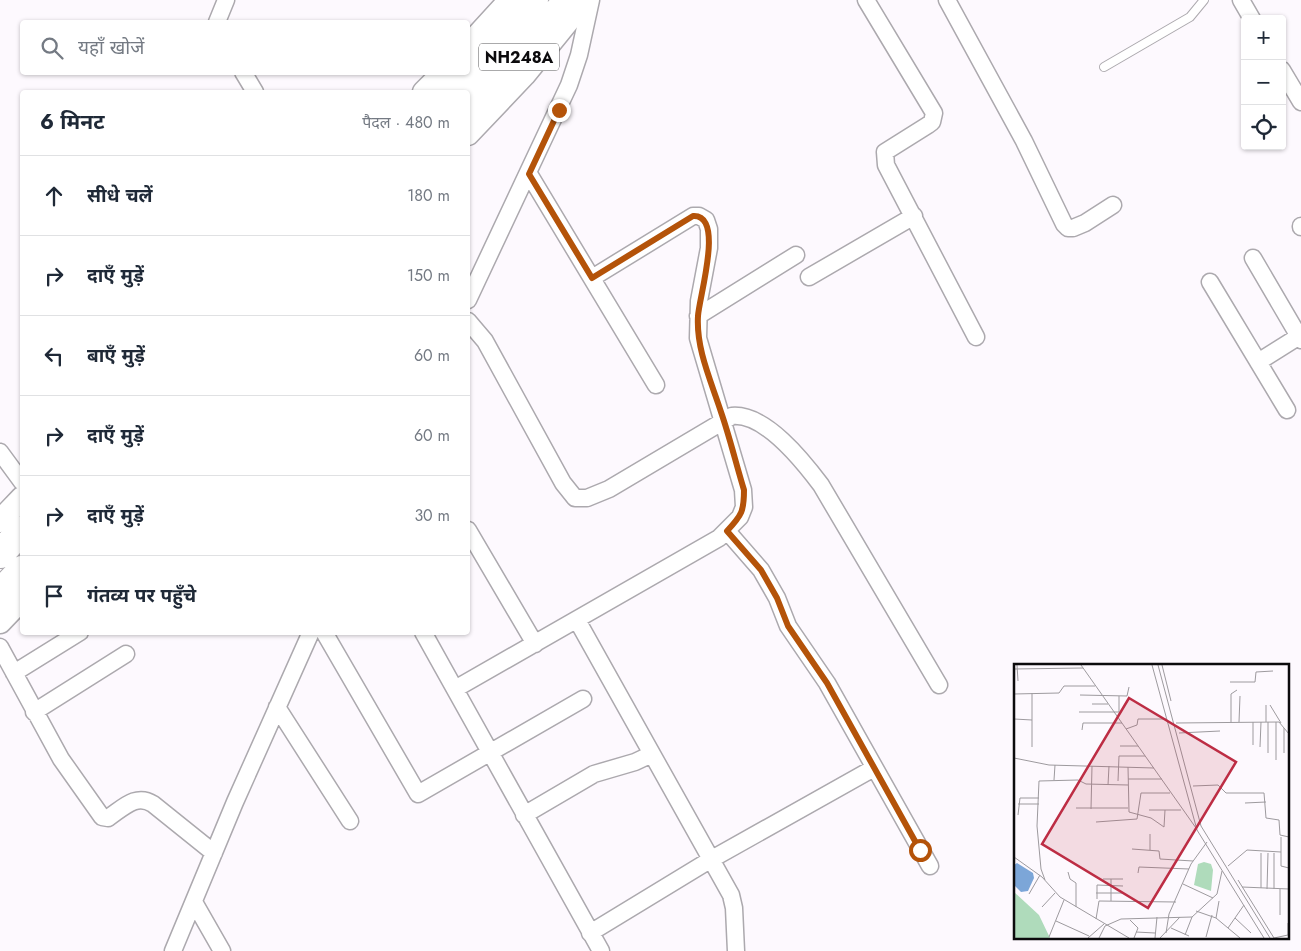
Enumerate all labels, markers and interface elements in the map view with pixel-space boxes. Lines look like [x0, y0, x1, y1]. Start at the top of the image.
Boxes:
map controls [1241, 15, 1286, 150]
button: + [1241, 15, 1286, 60]
search box [20, 20, 470, 75]
icon: search [38, 34, 66, 62]
text: यहाँ खोजें [78, 34, 144, 61]
road number: NH248A [479, 44, 559, 70]
button: − [1241, 60, 1286, 105]
route end [548, 99, 571, 122]
button: locate [1241, 105, 1286, 150]
text: 6 मिनट [40, 107, 104, 137]
text: पैदल · 480 m [362, 111, 450, 134]
icon: ahead [40, 182, 68, 210]
text: सीधे चलें [87, 182, 153, 209]
text: 180 m [407, 184, 450, 207]
icon: right [40, 262, 68, 290]
text: दाएँ मुड़ें [87, 262, 144, 289]
text: 150 m [407, 264, 450, 287]
icon: left [40, 342, 68, 370]
text: बाएँ मुड़ें [87, 342, 145, 369]
text: 60 m [414, 344, 450, 367]
icon: right [40, 422, 68, 450]
text: दाएँ मुड़ें [87, 422, 144, 449]
text: 60 m [414, 424, 450, 447]
icon: right [40, 502, 68, 530]
text: दाएँ मुड़ें [87, 502, 144, 529]
text: 30 m [414, 504, 450, 527]
icon: arrive [40, 582, 68, 610]
text: गंतव्य पर पहुँचे [87, 582, 196, 609]
inset map [1014, 664, 1288, 938]
route start [909, 839, 932, 862]

